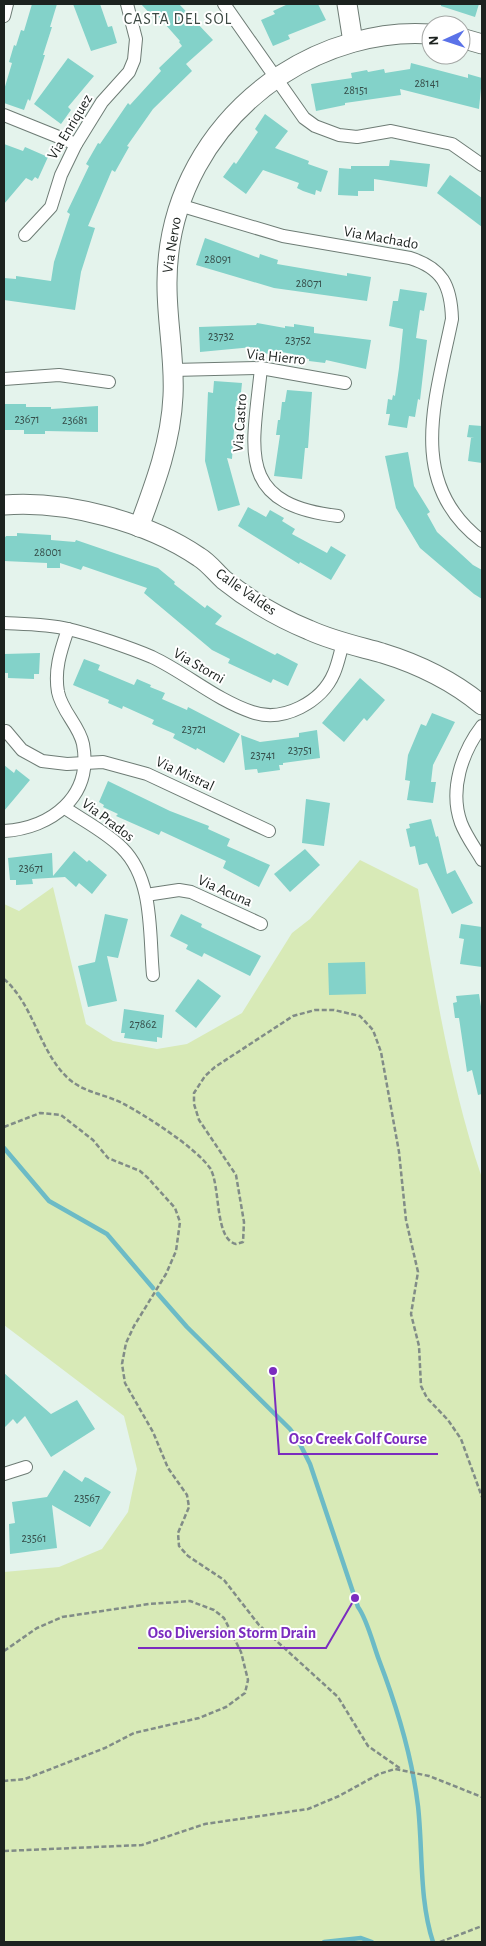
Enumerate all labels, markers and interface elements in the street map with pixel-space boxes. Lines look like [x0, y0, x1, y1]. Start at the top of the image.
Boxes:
district label: CASTA DEL SOL [124, 11, 232, 27]
north arrow [421, 15, 471, 65]
text: N [427, 35, 441, 46]
house number: 28141 [414, 77, 440, 89]
house number: 28151 [344, 84, 368, 96]
street label: Via Enriquez [45, 92, 95, 162]
street label: Via Nervo [160, 216, 184, 274]
street label: Via Machado [342, 224, 420, 252]
house number: 28091 [204, 253, 232, 265]
house number: 28071 [296, 277, 322, 289]
house number: 23732 [208, 330, 234, 342]
house number: 23752 [285, 334, 311, 346]
street label: Via Hierro [246, 346, 306, 368]
street label: Via Castro [230, 393, 250, 453]
house number: 23671 [14, 413, 40, 425]
house number: 23681 [62, 414, 88, 426]
house number: 28001 [34, 546, 62, 558]
street label: Calle Valdes [213, 566, 279, 618]
street label: Via Storni [171, 645, 227, 687]
house number: 23721 [182, 723, 207, 735]
house number: 23751 [288, 744, 312, 756]
house number: 23741 [250, 749, 276, 761]
street label: Via Mistral [153, 754, 217, 794]
street label: Via Prados [79, 796, 137, 844]
house number: 23671 [18, 862, 44, 874]
street label: Via Acuna [196, 872, 255, 910]
house number: 27862 [129, 1018, 157, 1030]
callout: Oso Creek Golf Course [279, 1423, 438, 1454]
text: Oso Creek Golf Course [289, 1431, 428, 1447]
house number: 23567 [74, 1492, 100, 1504]
house number: 23561 [21, 1532, 47, 1544]
callout: Oso Diversion Storm Drain [138, 1617, 326, 1648]
text: Oso Diversion Storm Drain [148, 1625, 316, 1641]

